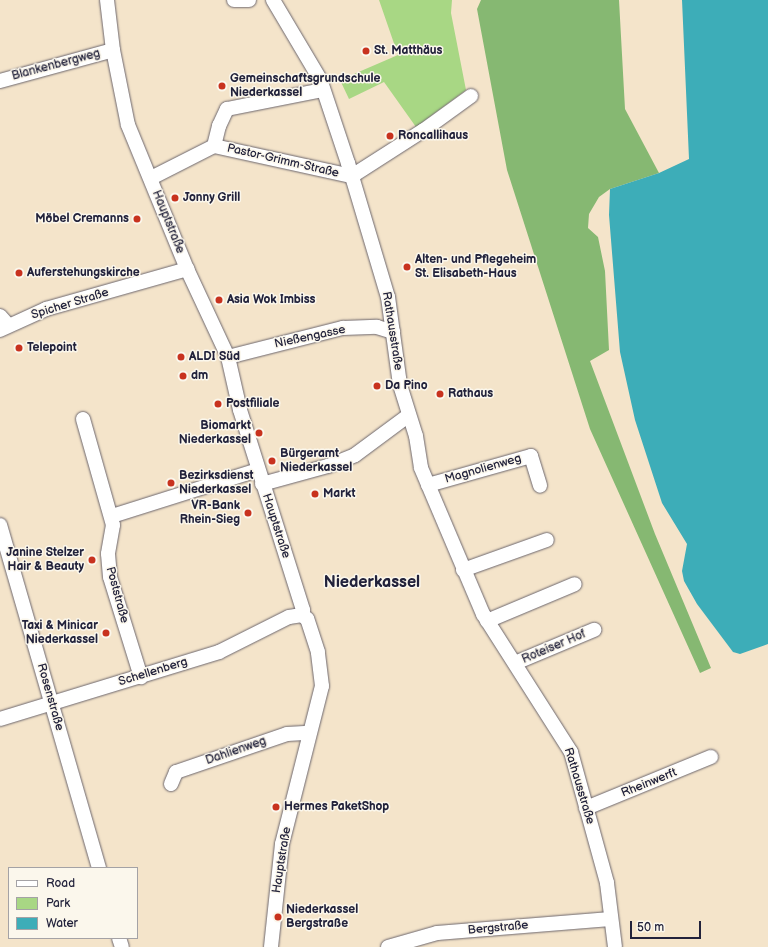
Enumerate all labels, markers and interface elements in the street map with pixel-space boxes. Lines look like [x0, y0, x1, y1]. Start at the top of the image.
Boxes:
place label: St. Matthäus [374, 44, 442, 58]
street label: Blankenbergweg [10, 46, 102, 84]
marker: St. Matthäus [361, 46, 371, 56]
place label: Gemeinschaftsgrundschule Niederkassel [230, 72, 380, 100]
marker: Gemeinschaftsgrundschule Niederkassel [217, 81, 227, 91]
place label: Roncallihaus [398, 129, 468, 143]
marker: Roncallihaus [385, 131, 395, 141]
street label: Pastor-Grimm-Straße [226, 141, 340, 181]
street label: Hauptstraße [149, 188, 187, 256]
place label: Jonny Grill [183, 191, 241, 205]
marker: Jonny Grill [170, 193, 180, 203]
place label: Möbel Cremanns [35, 212, 129, 226]
marker: Möbel Cremanns [132, 214, 142, 224]
place label: Alten- und Pflegeheim St. Elisabeth-Haus [415, 253, 536, 281]
marker: Alten- und Pflegeheim St. Elisabeth-Haus [402, 262, 412, 272]
place label: Auferstehungskirche [27, 266, 140, 280]
marker: Auferstehungskirche [14, 268, 24, 278]
street label: Spicher Straße [29, 285, 111, 323]
street label: Rathausstraße [379, 291, 405, 371]
place label: Asia Wok Imbiss [227, 293, 315, 307]
marker: Asia Wok Imbiss [214, 295, 224, 305]
street label: Nießengasse [273, 322, 347, 352]
place label: Telepoint [27, 341, 77, 355]
marker: Telepoint [14, 343, 24, 353]
place label: ALDI Süd [189, 350, 240, 364]
marker: ALDI Süd [176, 352, 186, 362]
place label: dm [191, 369, 208, 383]
marker: dm [178, 371, 188, 381]
place label: Da Pino [385, 379, 427, 393]
marker: Da Pino [372, 381, 382, 391]
place label: Rathaus [448, 387, 493, 401]
marker: Rathaus [435, 389, 445, 399]
place label: Postfiliale [226, 397, 279, 411]
marker: Postfiliale [213, 399, 223, 409]
place label: Biomarkt Niederkassel [179, 419, 251, 447]
marker: Biomarkt Niederkassel [254, 428, 264, 438]
place label: Bürgeramt Niederkassel [280, 447, 352, 475]
street label: Magnolienweg [443, 451, 523, 487]
marker: Bürgeramt Niederkassel [267, 456, 277, 466]
place label: Bezirksdienst Niederkassel [179, 469, 254, 497]
marker: Bezirksdienst Niederkassel [166, 478, 176, 488]
place label: Markt [323, 487, 356, 501]
marker: Markt [310, 489, 320, 499]
street label: Hauptstraße [259, 492, 293, 560]
place label: VR-Bank Rhein-Sieg [180, 499, 240, 527]
marker: VR-Bank Rhein-Sieg [243, 508, 253, 518]
place label: Janine Stelzer Hair & Beauty [6, 546, 84, 574]
marker: Janine Stelzer Hair & Beauty [87, 555, 97, 565]
street label: Poststraße [103, 565, 131, 625]
district label: Niederkassel [324, 573, 420, 593]
place label: Taxi & Minicar Niederkassel [22, 619, 98, 647]
street label: Roteiser Hof [520, 627, 588, 667]
marker: Taxi & Minicar Niederkassel [101, 628, 111, 638]
street label: Schellenberg [117, 655, 189, 689]
street label: Rosenstraße [34, 662, 66, 732]
street label: Dahlienweg [204, 734, 268, 768]
street label: Rathausstraße [561, 746, 597, 826]
street label: Rheinwerft [619, 765, 679, 801]
place label: Hermes PaketShop [284, 800, 389, 814]
marker: Hermes PaketShop [271, 802, 281, 812]
street label: Hauptstraße [270, 826, 294, 894]
legend [8, 867, 138, 939]
text: Road [46, 876, 75, 891]
text: Park [46, 896, 70, 911]
place label: Niederkassel Bergstraße [286, 903, 358, 931]
marker: Niederkassel Bergstraße [273, 912, 283, 922]
scale bar [632, 913, 703, 939]
text: Water [46, 916, 78, 931]
street label: Bergstraße [467, 918, 529, 938]
text: 50 m [637, 920, 664, 935]

